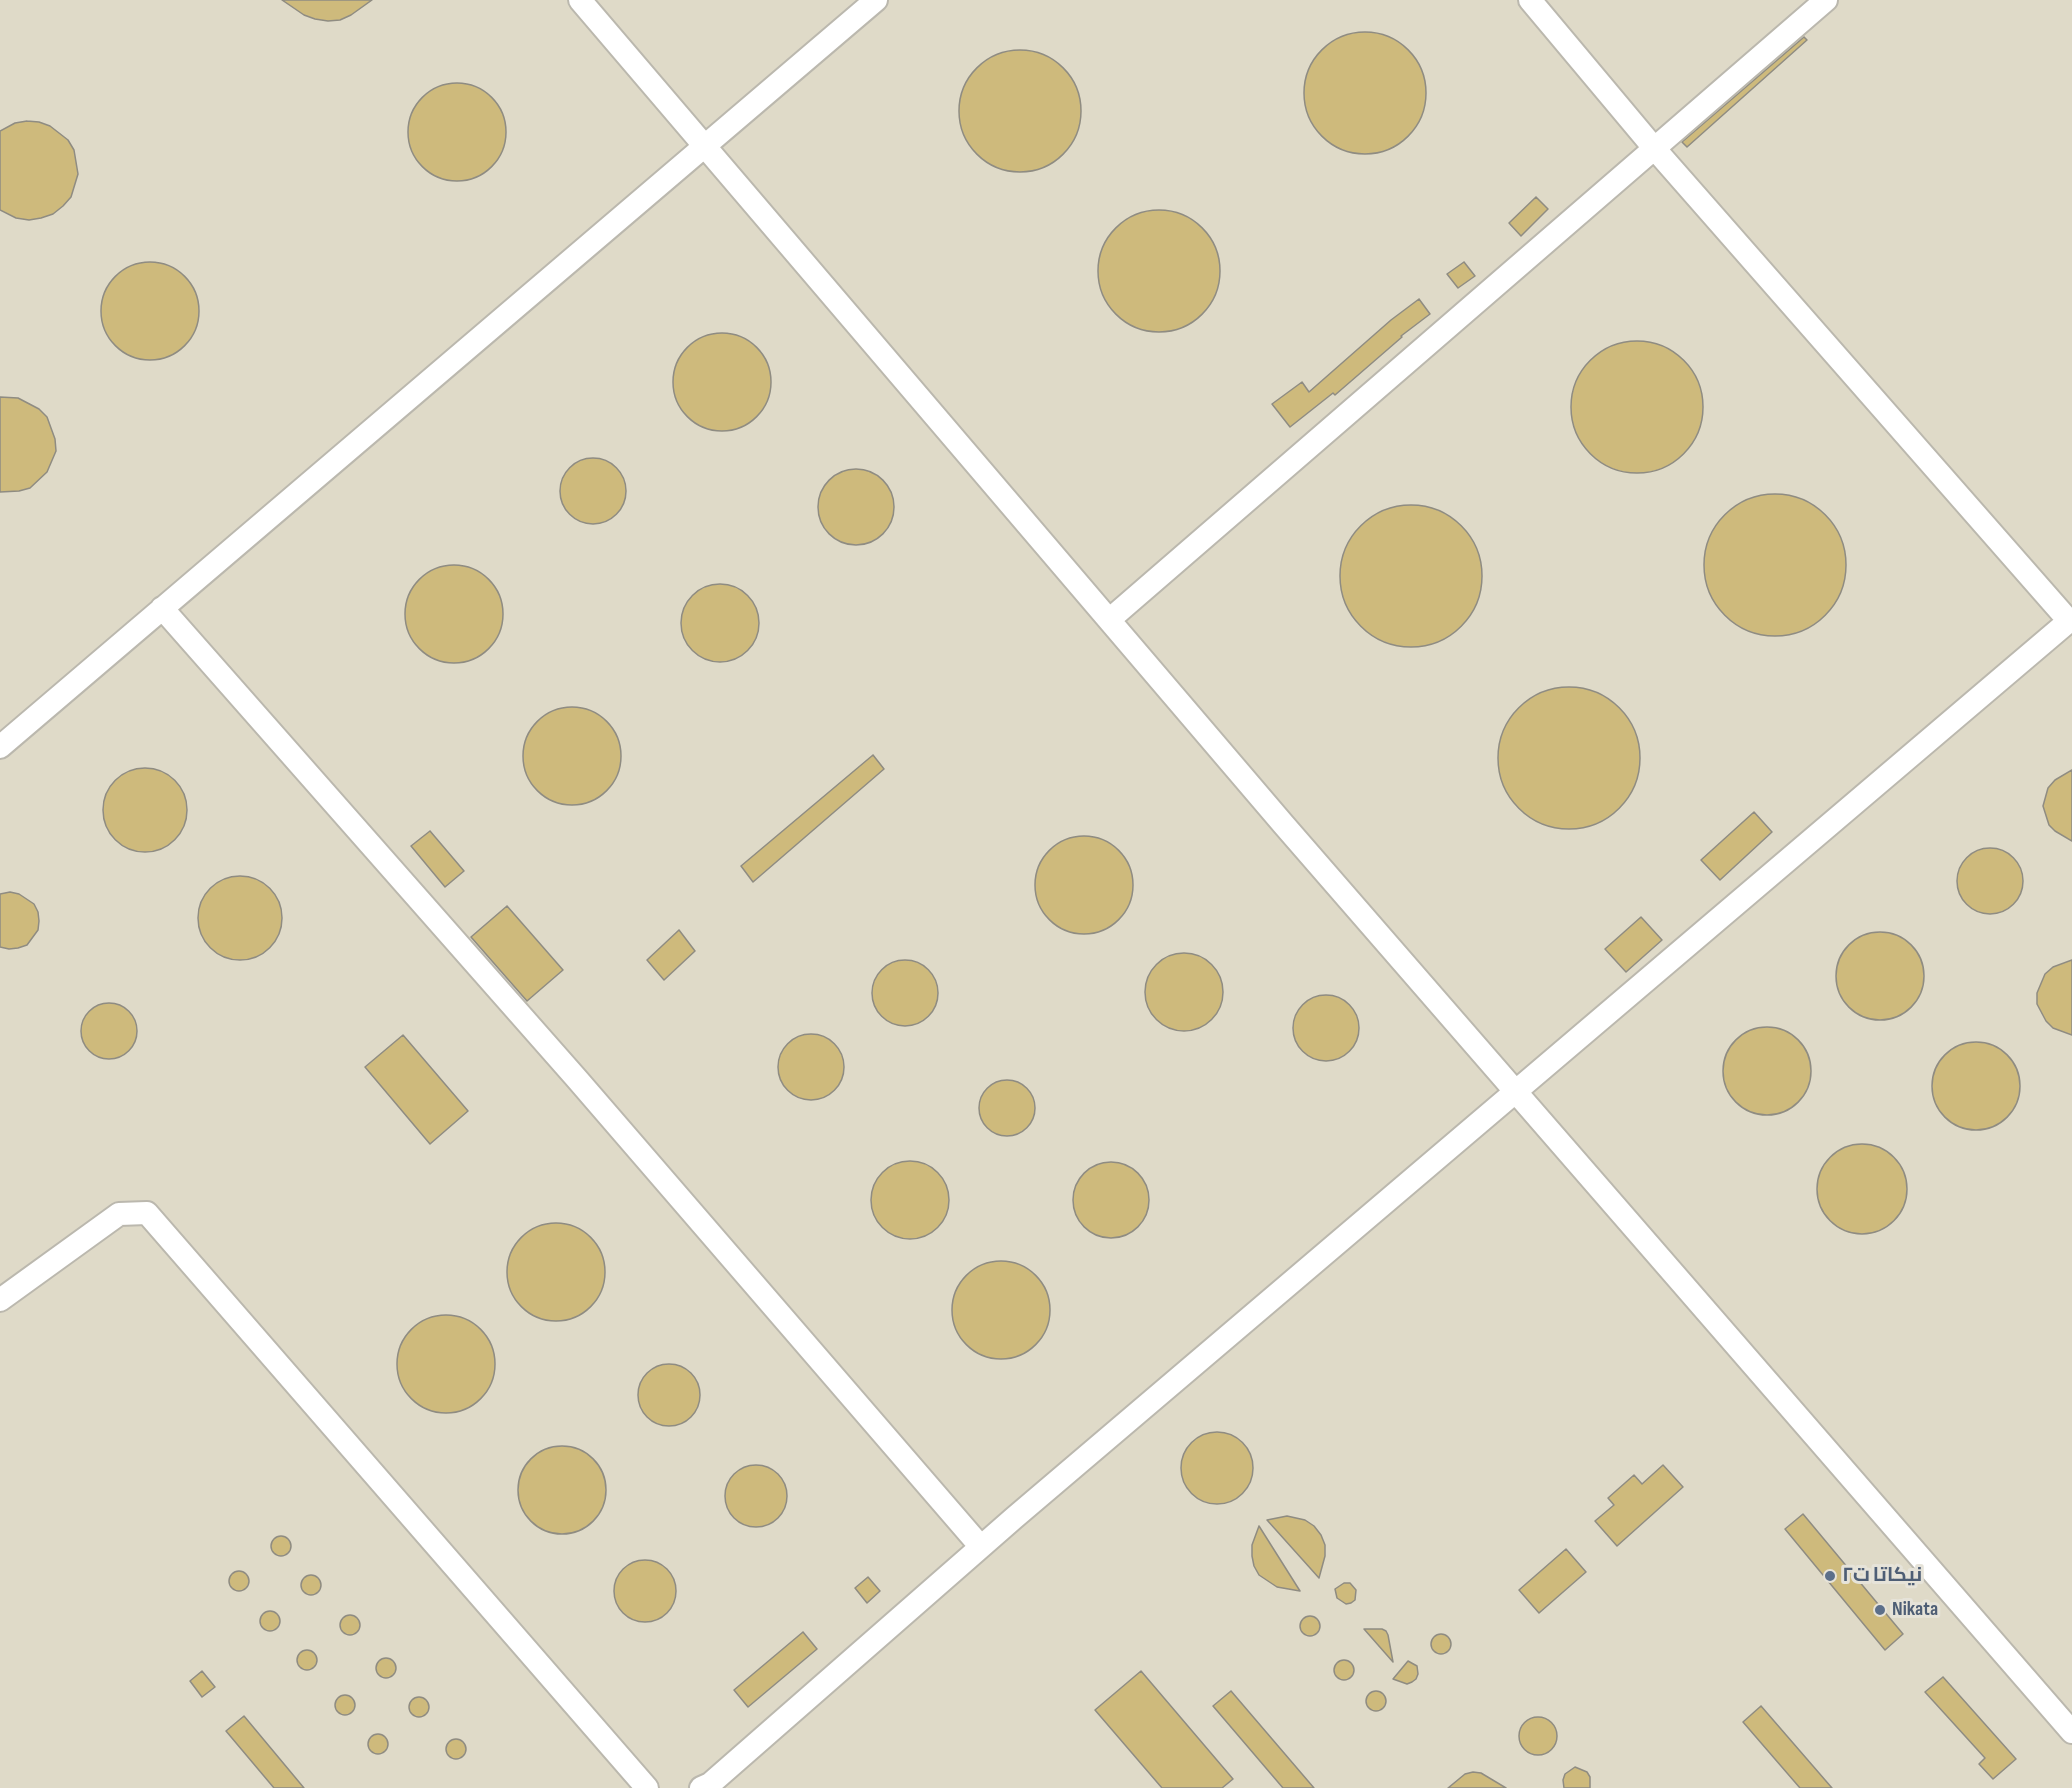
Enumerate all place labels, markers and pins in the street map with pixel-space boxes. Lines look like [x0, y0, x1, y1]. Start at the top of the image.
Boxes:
place label: نيكاتا ت٢ [1842, 1564, 1922, 1588]
marker: نيكاتا ت٢ [1823, 1569, 1837, 1583]
place label: Nikata [1892, 1598, 1938, 1622]
marker: Nikata [1873, 1603, 1887, 1617]

